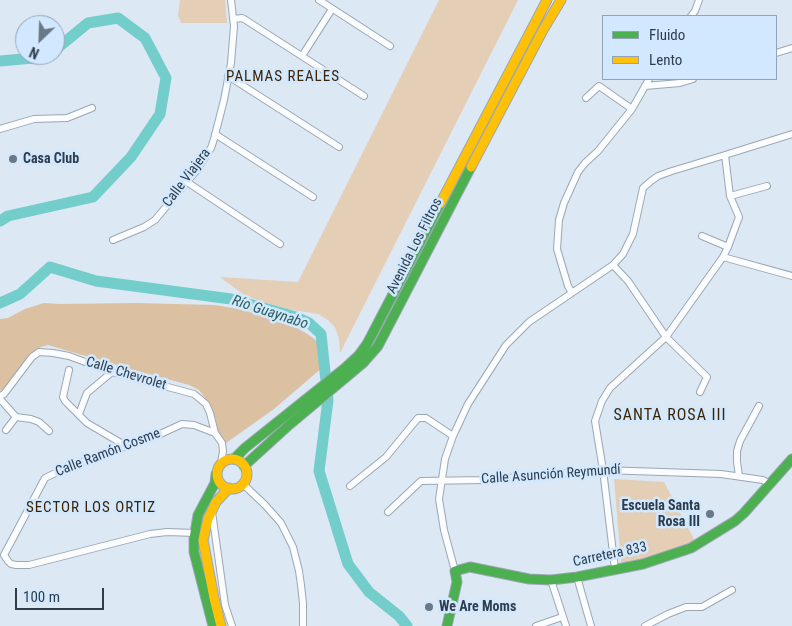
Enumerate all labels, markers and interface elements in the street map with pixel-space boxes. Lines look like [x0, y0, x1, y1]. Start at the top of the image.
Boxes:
north arrow [15, 15, 65, 65]
legend [602, 15, 777, 80]
text: Fluido [649, 26, 685, 44]
text: N [27, 44, 41, 62]
text: Lento [649, 51, 682, 69]
district label: PALMAS REALES [224, 68, 342, 86]
street label: Calle Viajera [160, 145, 214, 211]
place label: Casa Club [23, 151, 79, 167]
marker: Casa Club [7, 153, 19, 165]
street label: Avenida Los Filtros [384, 195, 446, 297]
water label: Río Guaynabo [230, 292, 310, 334]
street label: Calle Chevrolet [84, 354, 168, 394]
district label: SANTA ROSA III [612, 406, 728, 426]
street label: Calle Ramón Cosme [53, 425, 163, 481]
street label: Calle Asunción Reymundí [481, 462, 621, 488]
place label: Escuela Santa Rosa III [621, 498, 700, 530]
district label: SECTOR LOS ORTIZ [24, 499, 158, 517]
marker: Escuela Santa Rosa III [704, 508, 716, 520]
street label: Carretera 833 [572, 539, 648, 571]
scale bar [18, 578, 106, 610]
text: 100 m [23, 588, 60, 606]
place label: We Are Moms [439, 599, 516, 615]
marker: We Are Moms [423, 601, 435, 613]

